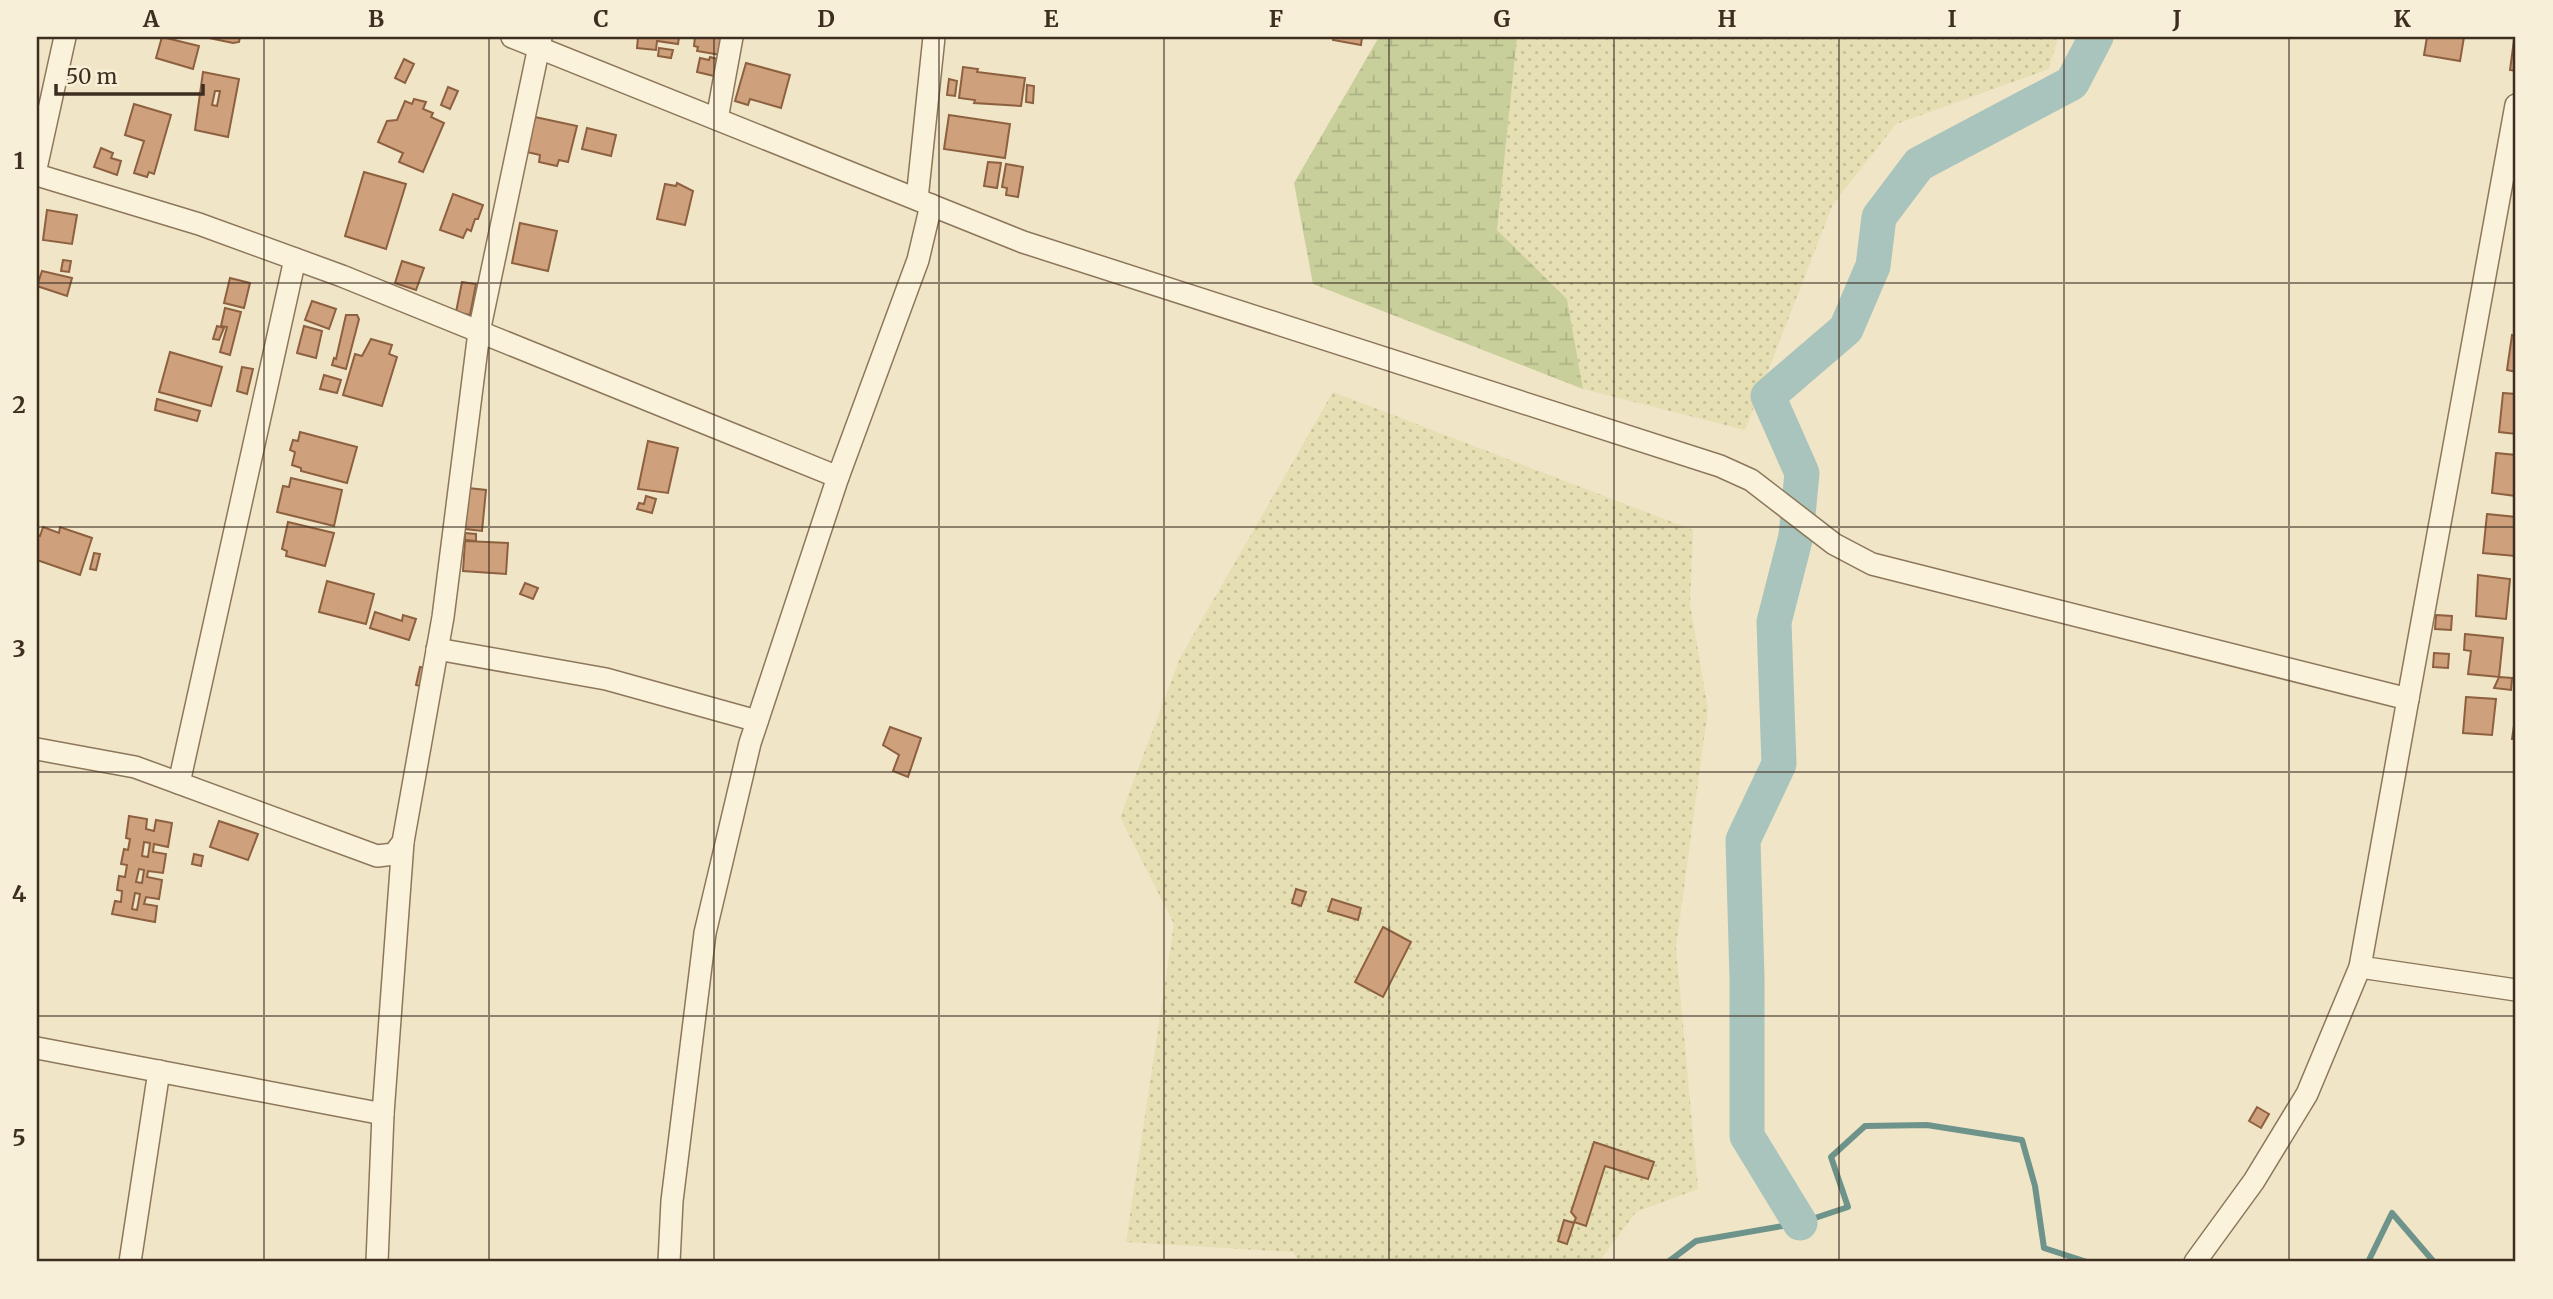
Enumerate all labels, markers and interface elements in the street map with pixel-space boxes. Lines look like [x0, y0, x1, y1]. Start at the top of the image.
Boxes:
text: A [142, 4, 160, 33]
text: B [368, 4, 384, 33]
text: C [593, 4, 609, 33]
text: D [817, 4, 835, 33]
text: E [1043, 4, 1059, 33]
text: F [1269, 4, 1283, 33]
text: G [1494, 4, 1511, 33]
text: H [1718, 4, 1737, 33]
text: I [1947, 4, 1957, 33]
text: J [2171, 4, 2182, 33]
text: K [2393, 4, 2411, 33]
scale bar [56, 52, 203, 96]
text: 50 m [66, 63, 117, 90]
text: 1 [14, 146, 25, 175]
text: 2 [12, 390, 26, 419]
text: 3 [12, 634, 26, 663]
text: 4 [12, 879, 27, 908]
text: 5 [12, 1123, 26, 1152]

